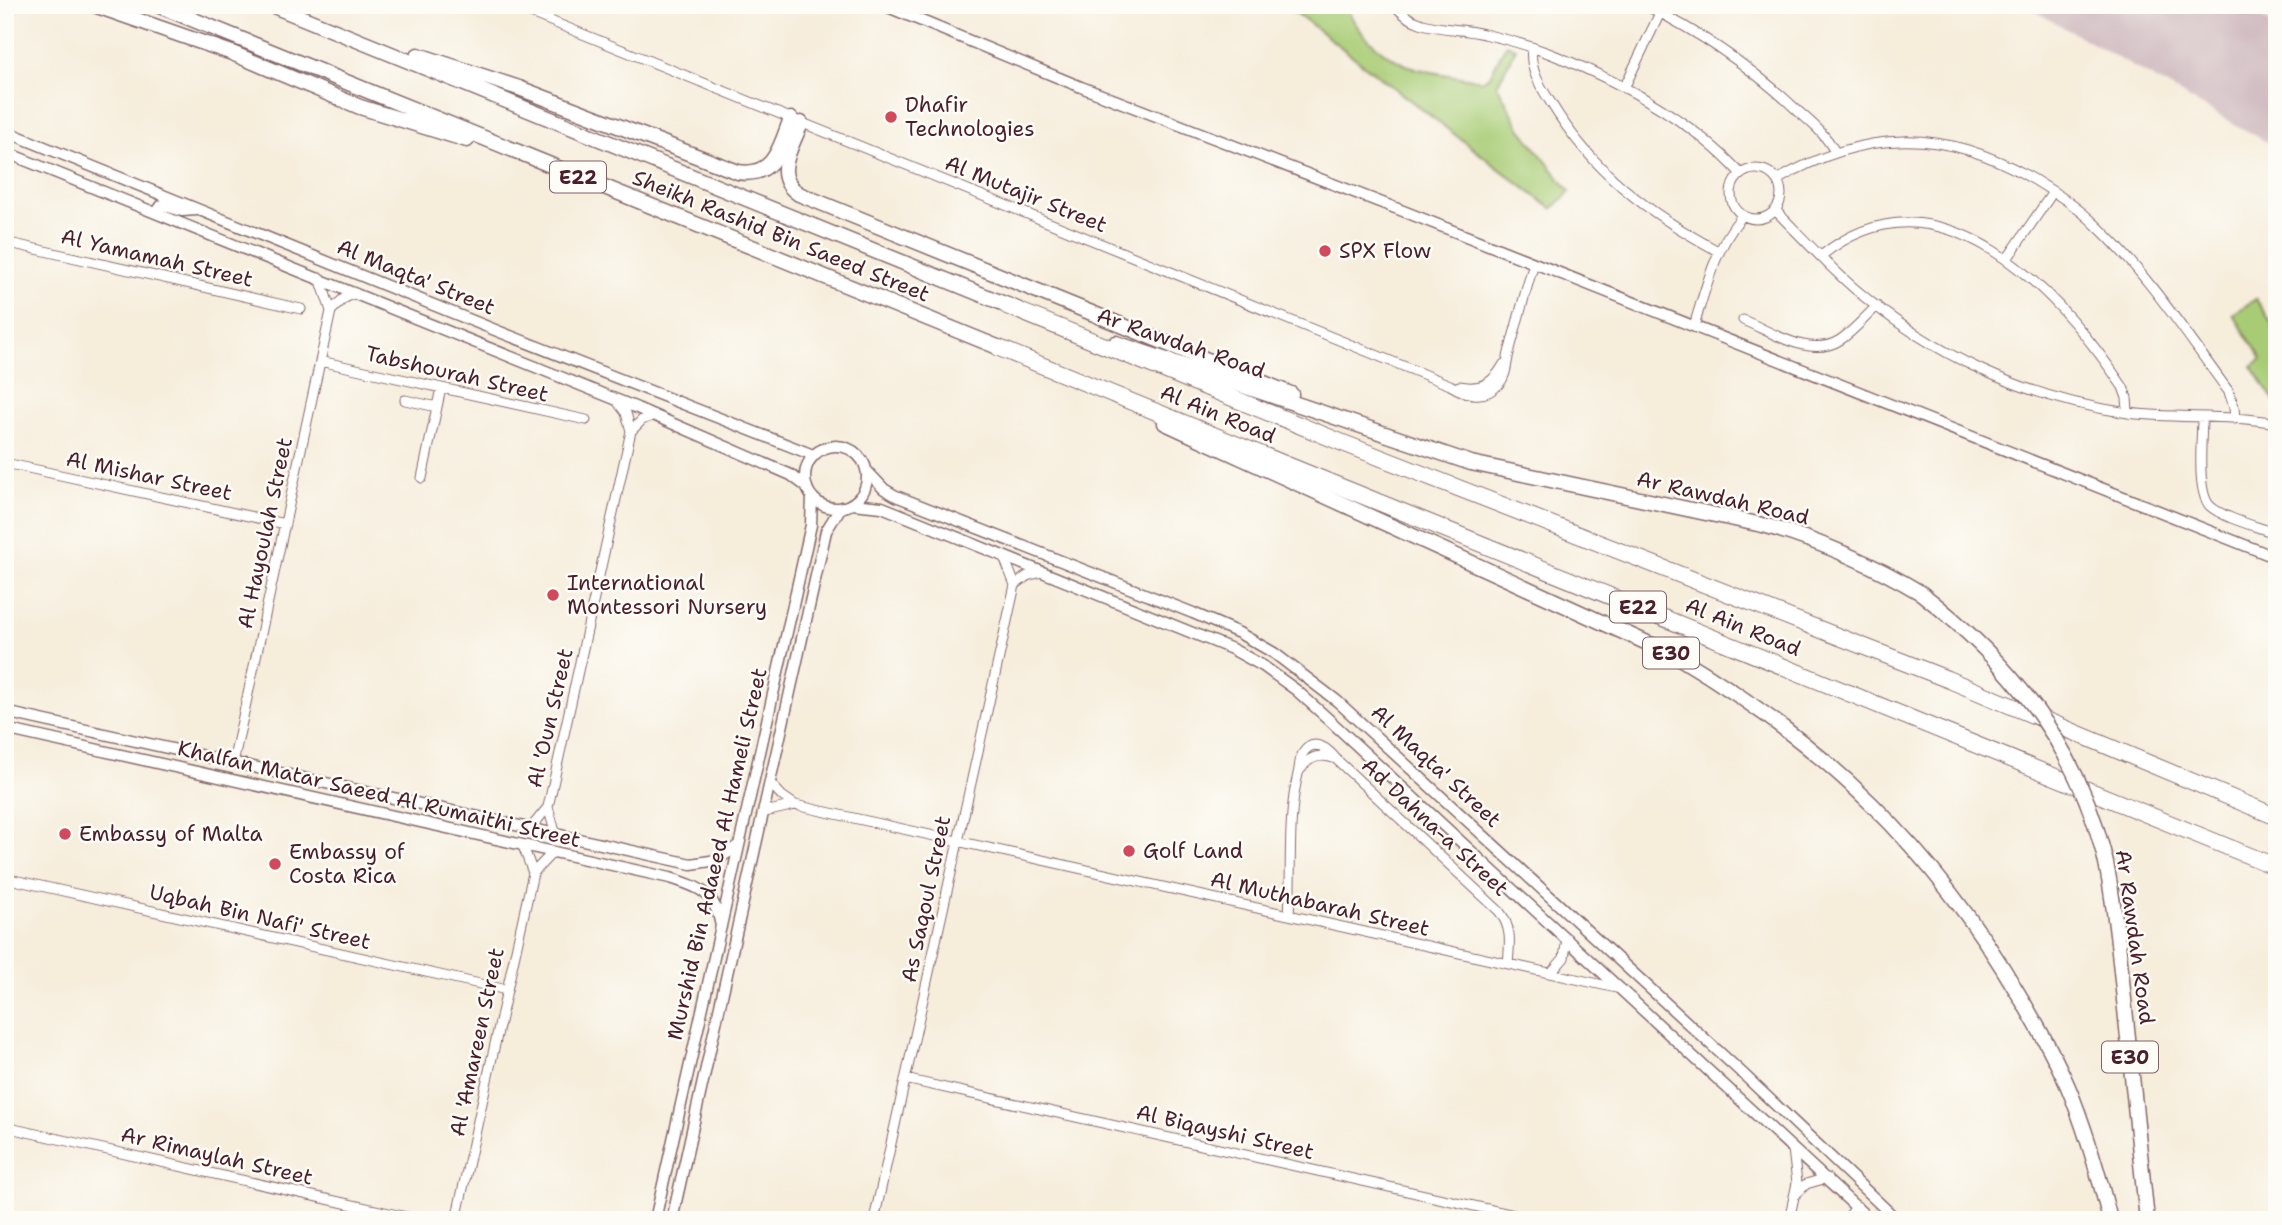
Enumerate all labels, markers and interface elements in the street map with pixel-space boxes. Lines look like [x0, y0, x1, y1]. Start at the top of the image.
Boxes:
place label: Dhafir Technologies [905, 91, 1035, 143]
marker: Dhafir Technologies [883, 109, 899, 125]
street label: Al Mutajir Street [941, 149, 1111, 239]
road number: E22 [550, 162, 606, 192]
street label: Sheikh Rashid Bin Saeed Street [628, 163, 934, 309]
street label: Al Yamamah Street [58, 222, 256, 294]
street label: Al Maqta' Street [333, 233, 499, 321]
place label: SPX Flow [1339, 237, 1431, 265]
marker: SPX Flow [1317, 243, 1333, 259]
street label: Ar Rawdah Road [1093, 301, 1269, 385]
street label: Tabshourah Street [363, 339, 551, 409]
street label: Al Ain Road [1156, 378, 1280, 450]
street label: Al Hayoulah Street [231, 435, 299, 631]
street label: Al Mishar Street [63, 445, 235, 507]
street label: Ar Rawdah Road [1634, 465, 1812, 531]
place label: International Montessori Nursery [567, 569, 767, 621]
marker: International Montessori Nursery [545, 587, 561, 603]
street label: Al Ain Road [1681, 591, 1805, 663]
road number: E22 [1610, 592, 1666, 622]
road number: E30 [1643, 638, 1699, 668]
street label: Al 'Oun Street [520, 646, 580, 790]
street label: Murshid Bin Adaeed Al Hameli Street [660, 665, 774, 1043]
street label: Al Maqta' Street [1365, 698, 1507, 834]
street label: Khalfan Matar Saeed Al Rumaithi Street [175, 734, 583, 854]
street label: Ad Dahna-a Street [1356, 752, 1514, 902]
street label: As Saqoul Street [895, 813, 957, 985]
place label: Embassy of Malta [79, 820, 263, 848]
marker: Embassy of Malta [57, 826, 73, 842]
place label: Golf Land [1143, 837, 1243, 865]
place label: Embassy of Costa Rica [289, 838, 405, 890]
marker: Golf Land [1121, 843, 1137, 859]
street label: Ar Rawdah Road [2109, 848, 2161, 1026]
marker: Embassy of Costa Rica [267, 856, 283, 872]
street label: Al Muthabarah Street [1208, 865, 1432, 943]
street label: Uqbah Bin Nafi' Street [147, 878, 373, 956]
street label: Al 'Amareen Street [443, 945, 511, 1139]
road number: E30 [2102, 1042, 2158, 1072]
street label: Al Biqayshi Street [1133, 1098, 1317, 1166]
street label: Ar Rimaylah Street [118, 1120, 316, 1192]

